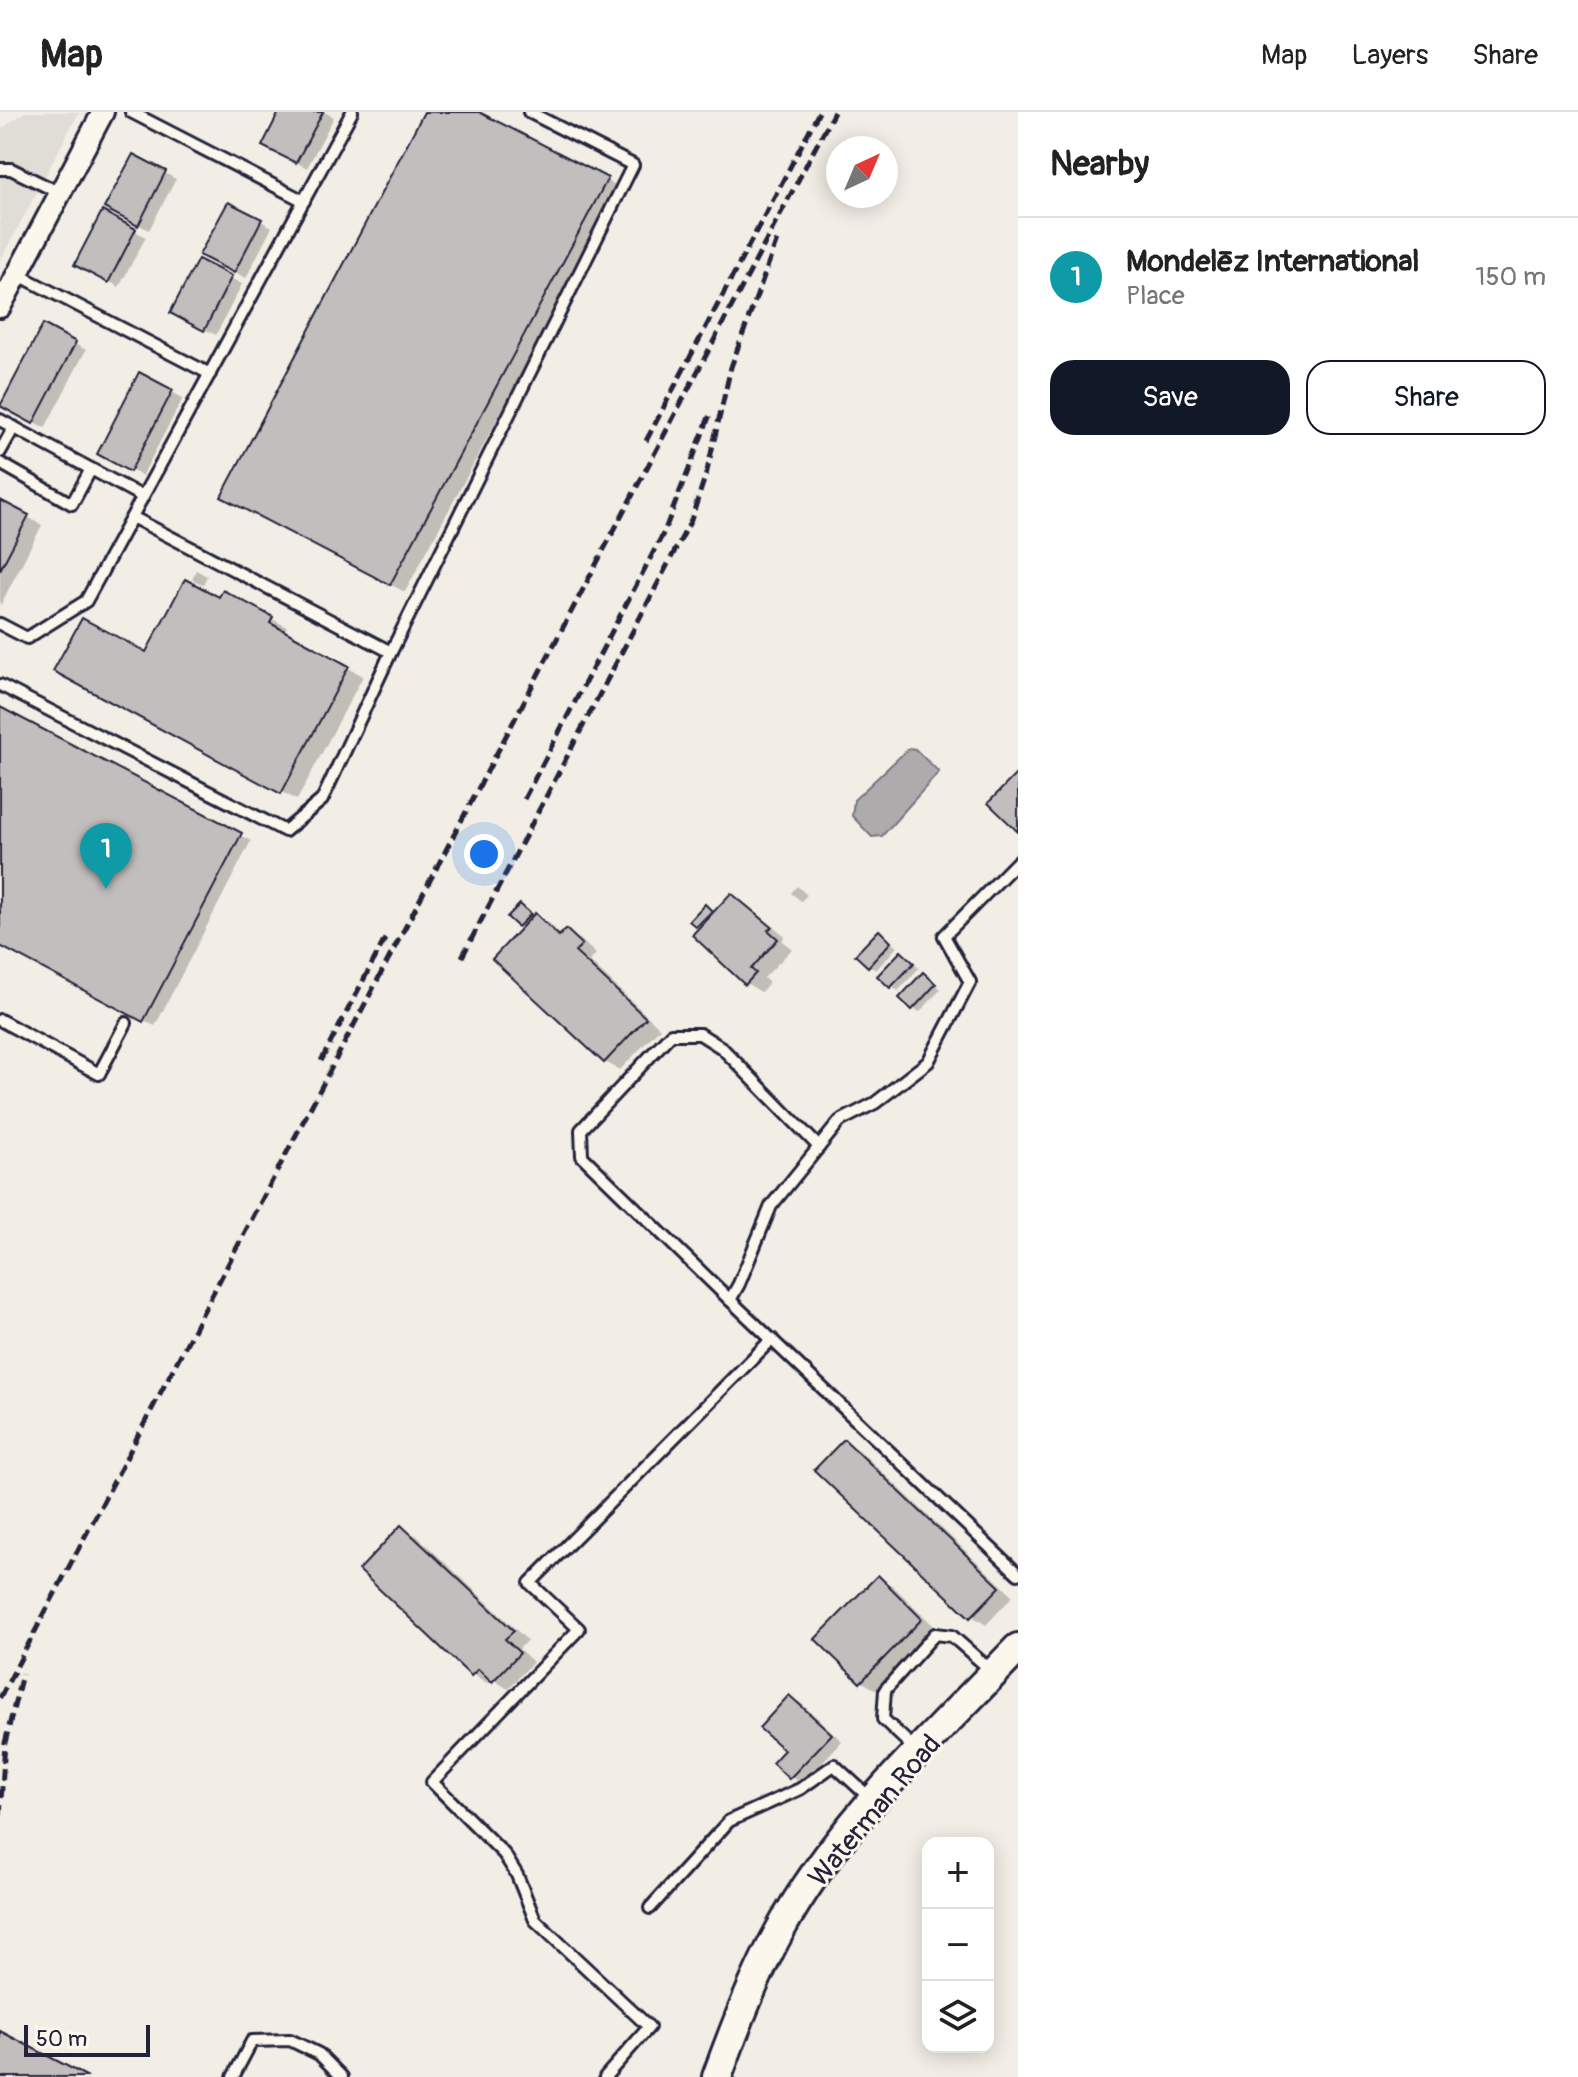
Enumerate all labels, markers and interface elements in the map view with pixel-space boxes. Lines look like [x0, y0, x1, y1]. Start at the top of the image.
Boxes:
text: Map [40, 31, 103, 79]
text: Map [1261, 38, 1307, 73]
text: Layers [1351, 38, 1428, 73]
text: Share [1472, 38, 1538, 73]
north arrow [826, 136, 898, 208]
text: Nearby [1050, 143, 1149, 186]
text: Mondelēz International [1126, 243, 1420, 280]
text: 1 [1071, 261, 1081, 293]
text: 150 m [1475, 261, 1546, 293]
text: Place [1126, 280, 1185, 312]
button: Save [1050, 360, 1290, 435]
button: Share [1306, 360, 1546, 435]
pin: 1 [80, 823, 132, 889]
your location [464, 834, 504, 874]
street label: Waterman Road [801, 1728, 949, 1894]
map controls [922, 1837, 994, 2053]
button: + [922, 1837, 994, 1909]
button: − [922, 1909, 994, 1981]
button: layers [922, 1981, 994, 2053]
scale bar [24, 2021, 150, 2057]
text: 50 m [36, 2025, 87, 2053]

